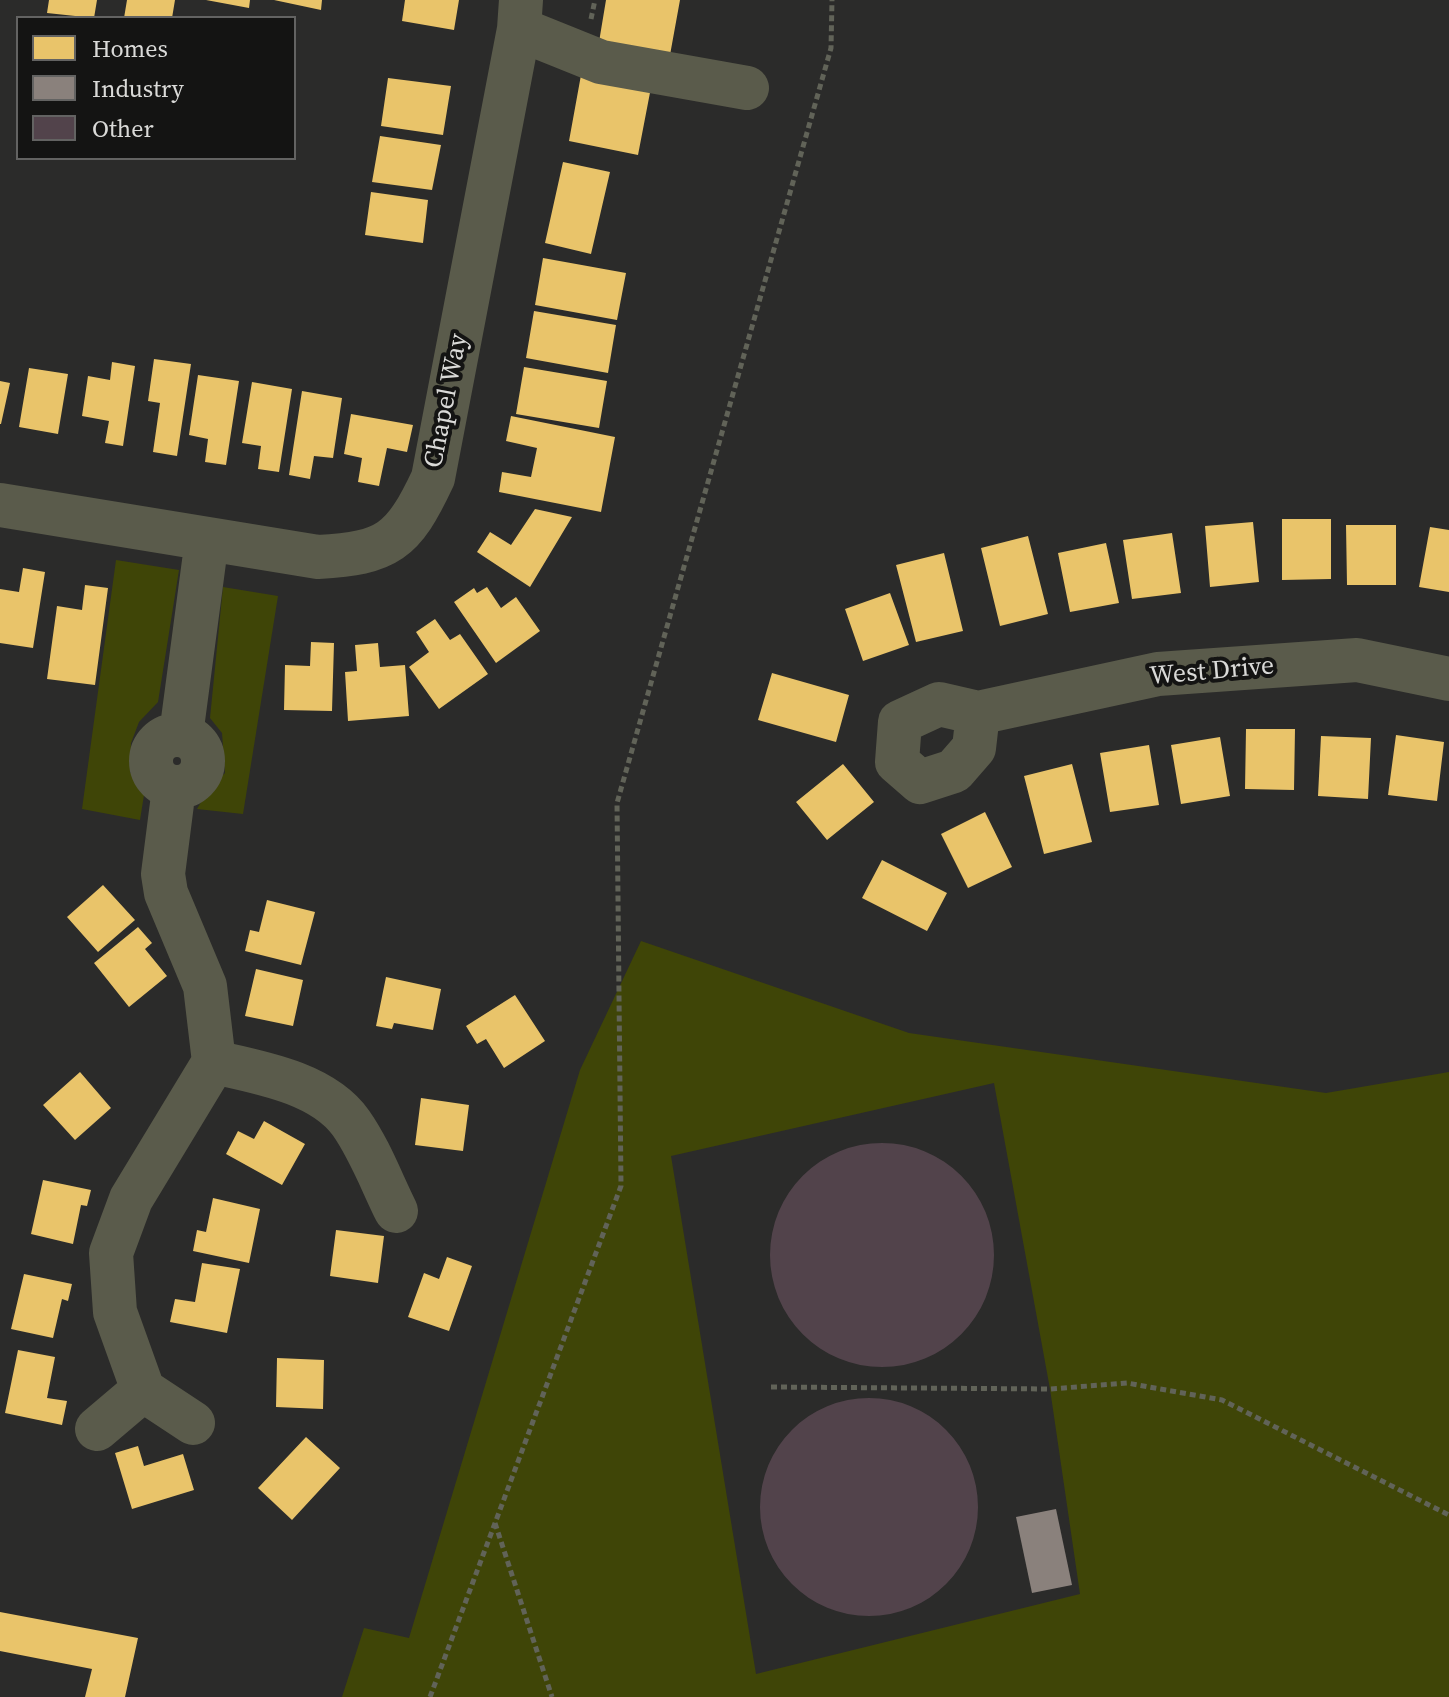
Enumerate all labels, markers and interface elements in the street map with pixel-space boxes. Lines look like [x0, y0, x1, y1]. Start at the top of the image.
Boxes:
legend [16, 16, 296, 160]
text: Homes [92, 32, 168, 65]
text: Industry [92, 72, 184, 105]
text: Other [92, 112, 154, 145]
street label: Chapel Way [419, 331, 475, 471]
street label: West Drive [1148, 651, 1276, 693]

